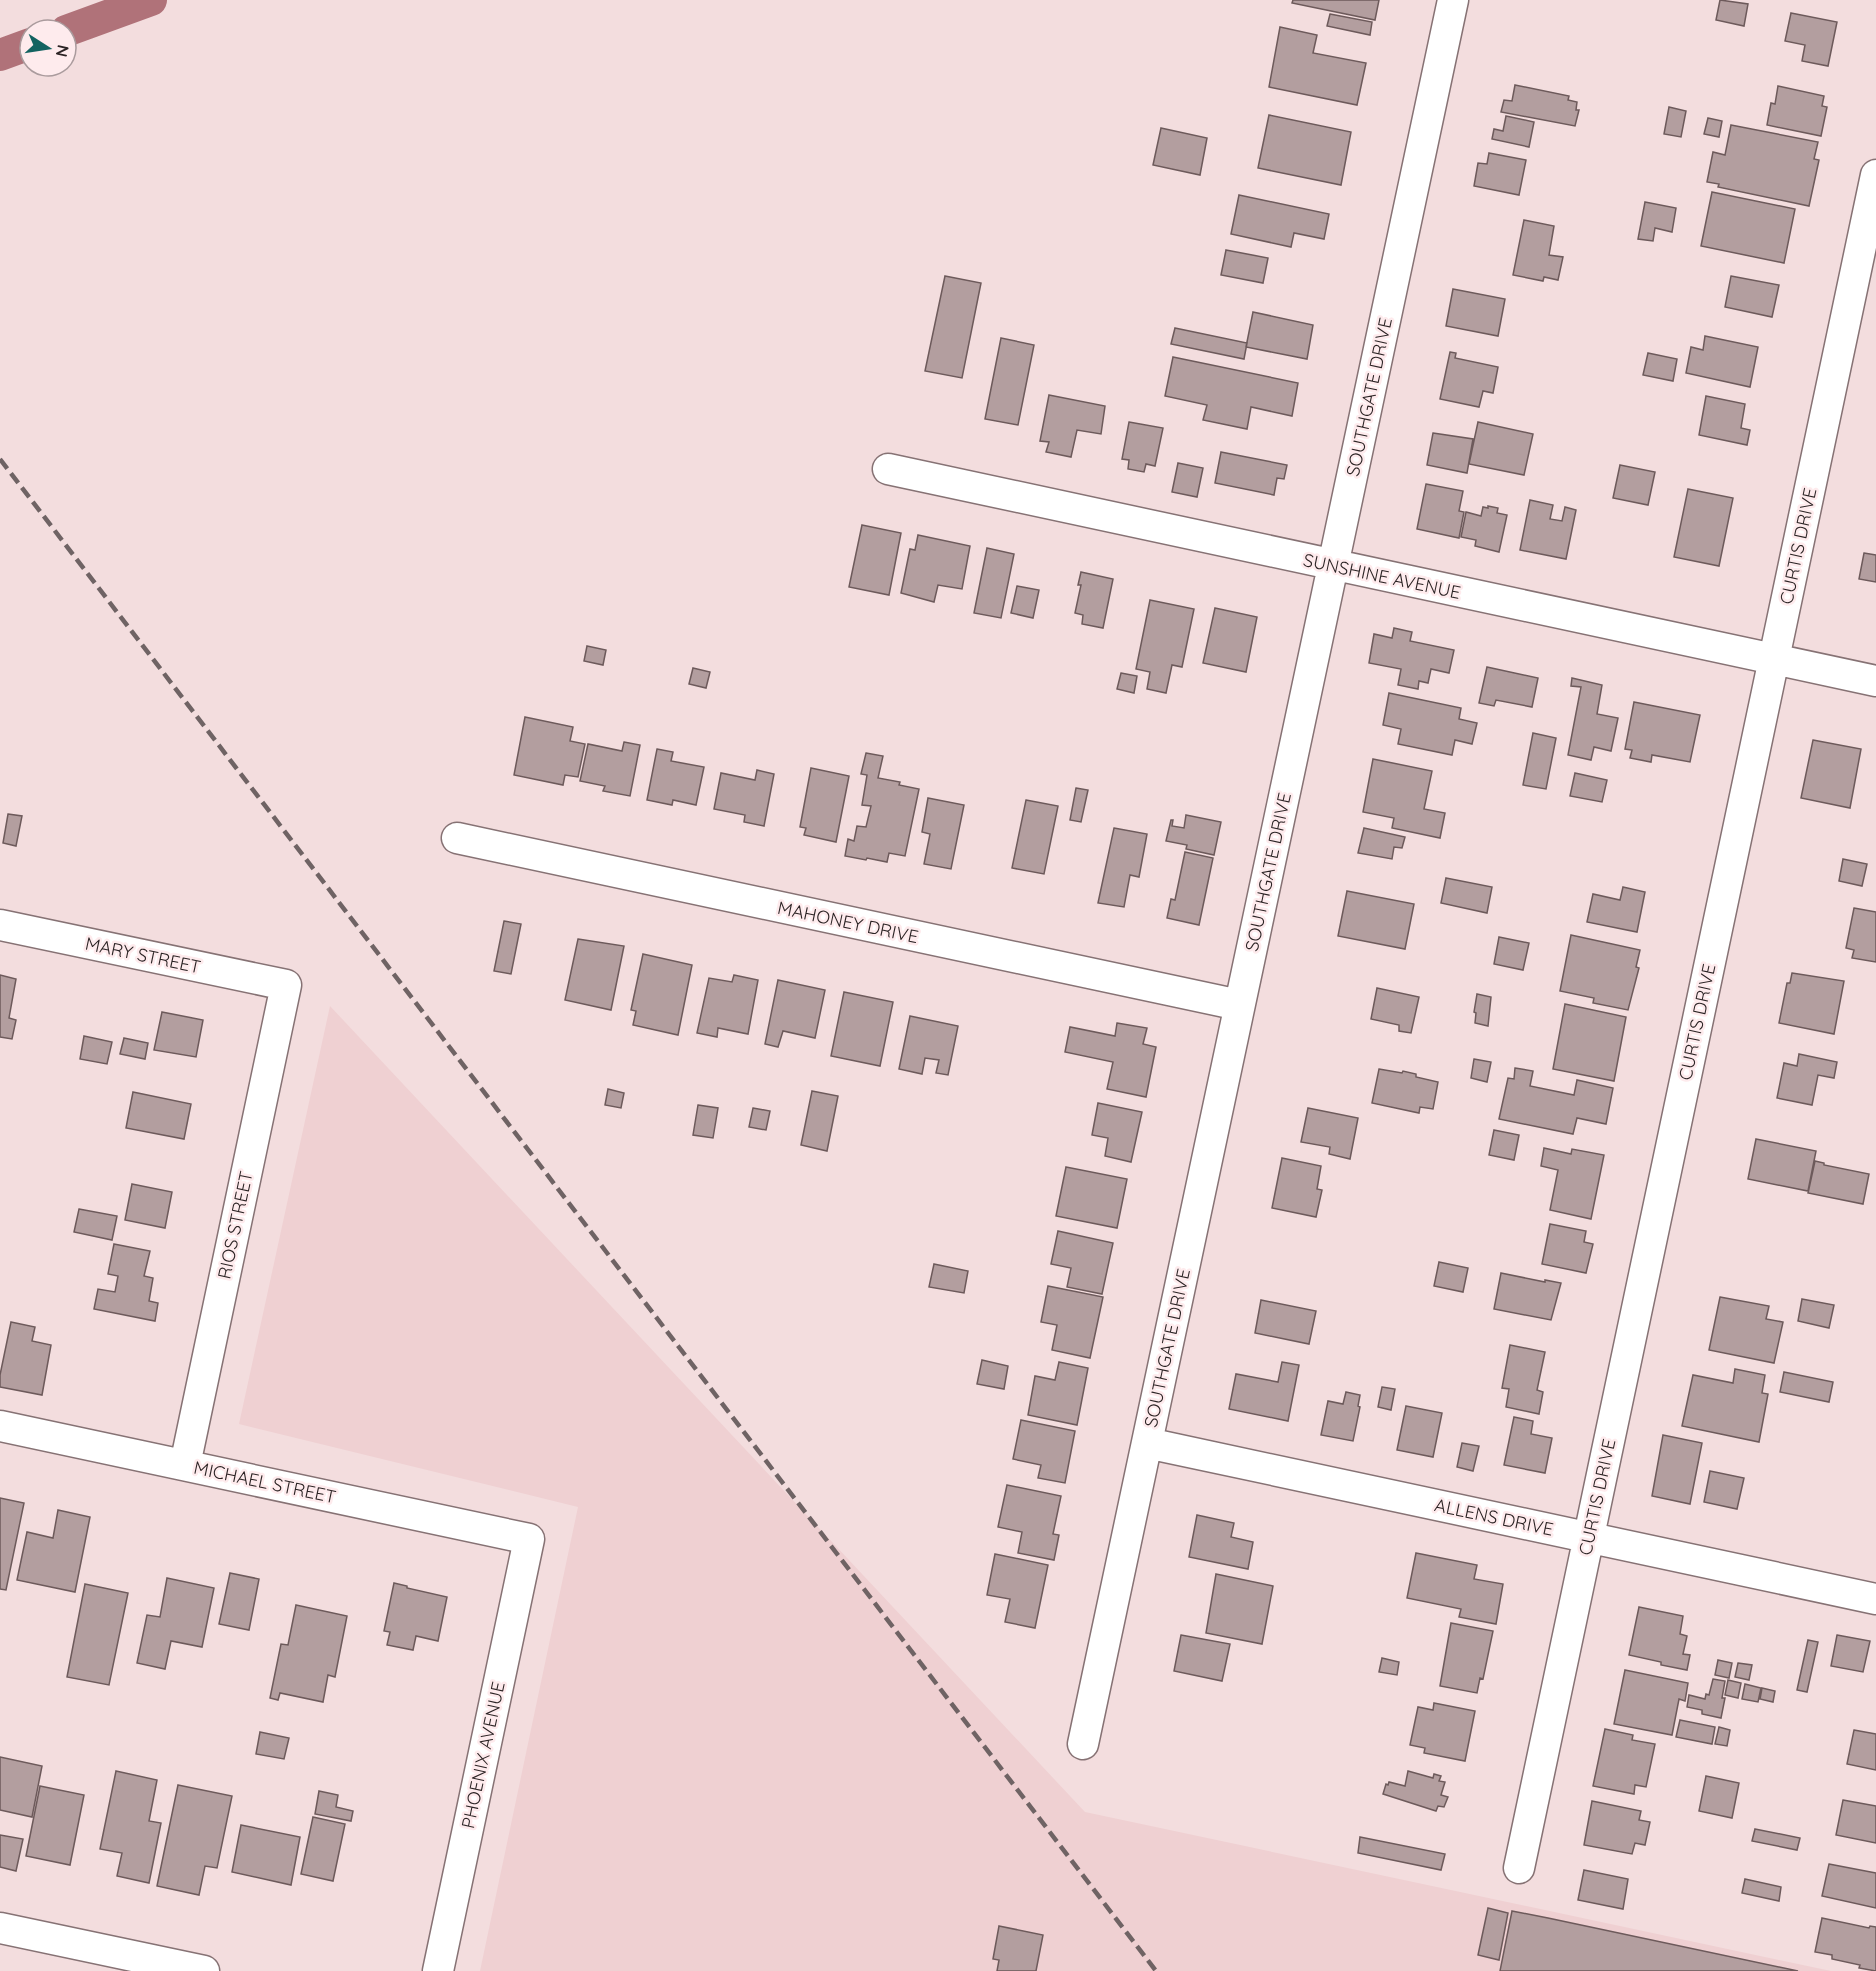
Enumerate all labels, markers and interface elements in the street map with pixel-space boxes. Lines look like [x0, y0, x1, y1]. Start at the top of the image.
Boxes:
north arrow [18, 18, 78, 78]
text: N [52, 43, 74, 59]
street label: SOUTHGATE DRIVE [1341, 316, 1397, 478]
street label: CURTIS DRIVE [1774, 486, 1822, 606]
street label: SUNSHINE AVENUE [1301, 548, 1463, 604]
street label: SOUTHGATE DRIVE [1240, 791, 1296, 953]
street label: MAHONEY DRIVE [776, 896, 920, 948]
street label: MARY STREET [83, 932, 203, 978]
street label: CURTIS DRIVE [1673, 962, 1721, 1082]
street label: RIOS STREET [212, 1169, 258, 1281]
street label: SOUTHGATE DRIVE [1139, 1267, 1195, 1429]
street label: CURTIS DRIVE [1573, 1437, 1621, 1557]
street label: MICHAEL STREET [192, 1456, 338, 1508]
street label: ALLENS DRIVE [1432, 1493, 1556, 1541]
street label: PHOENIX AVENUE [456, 1680, 510, 1830]

